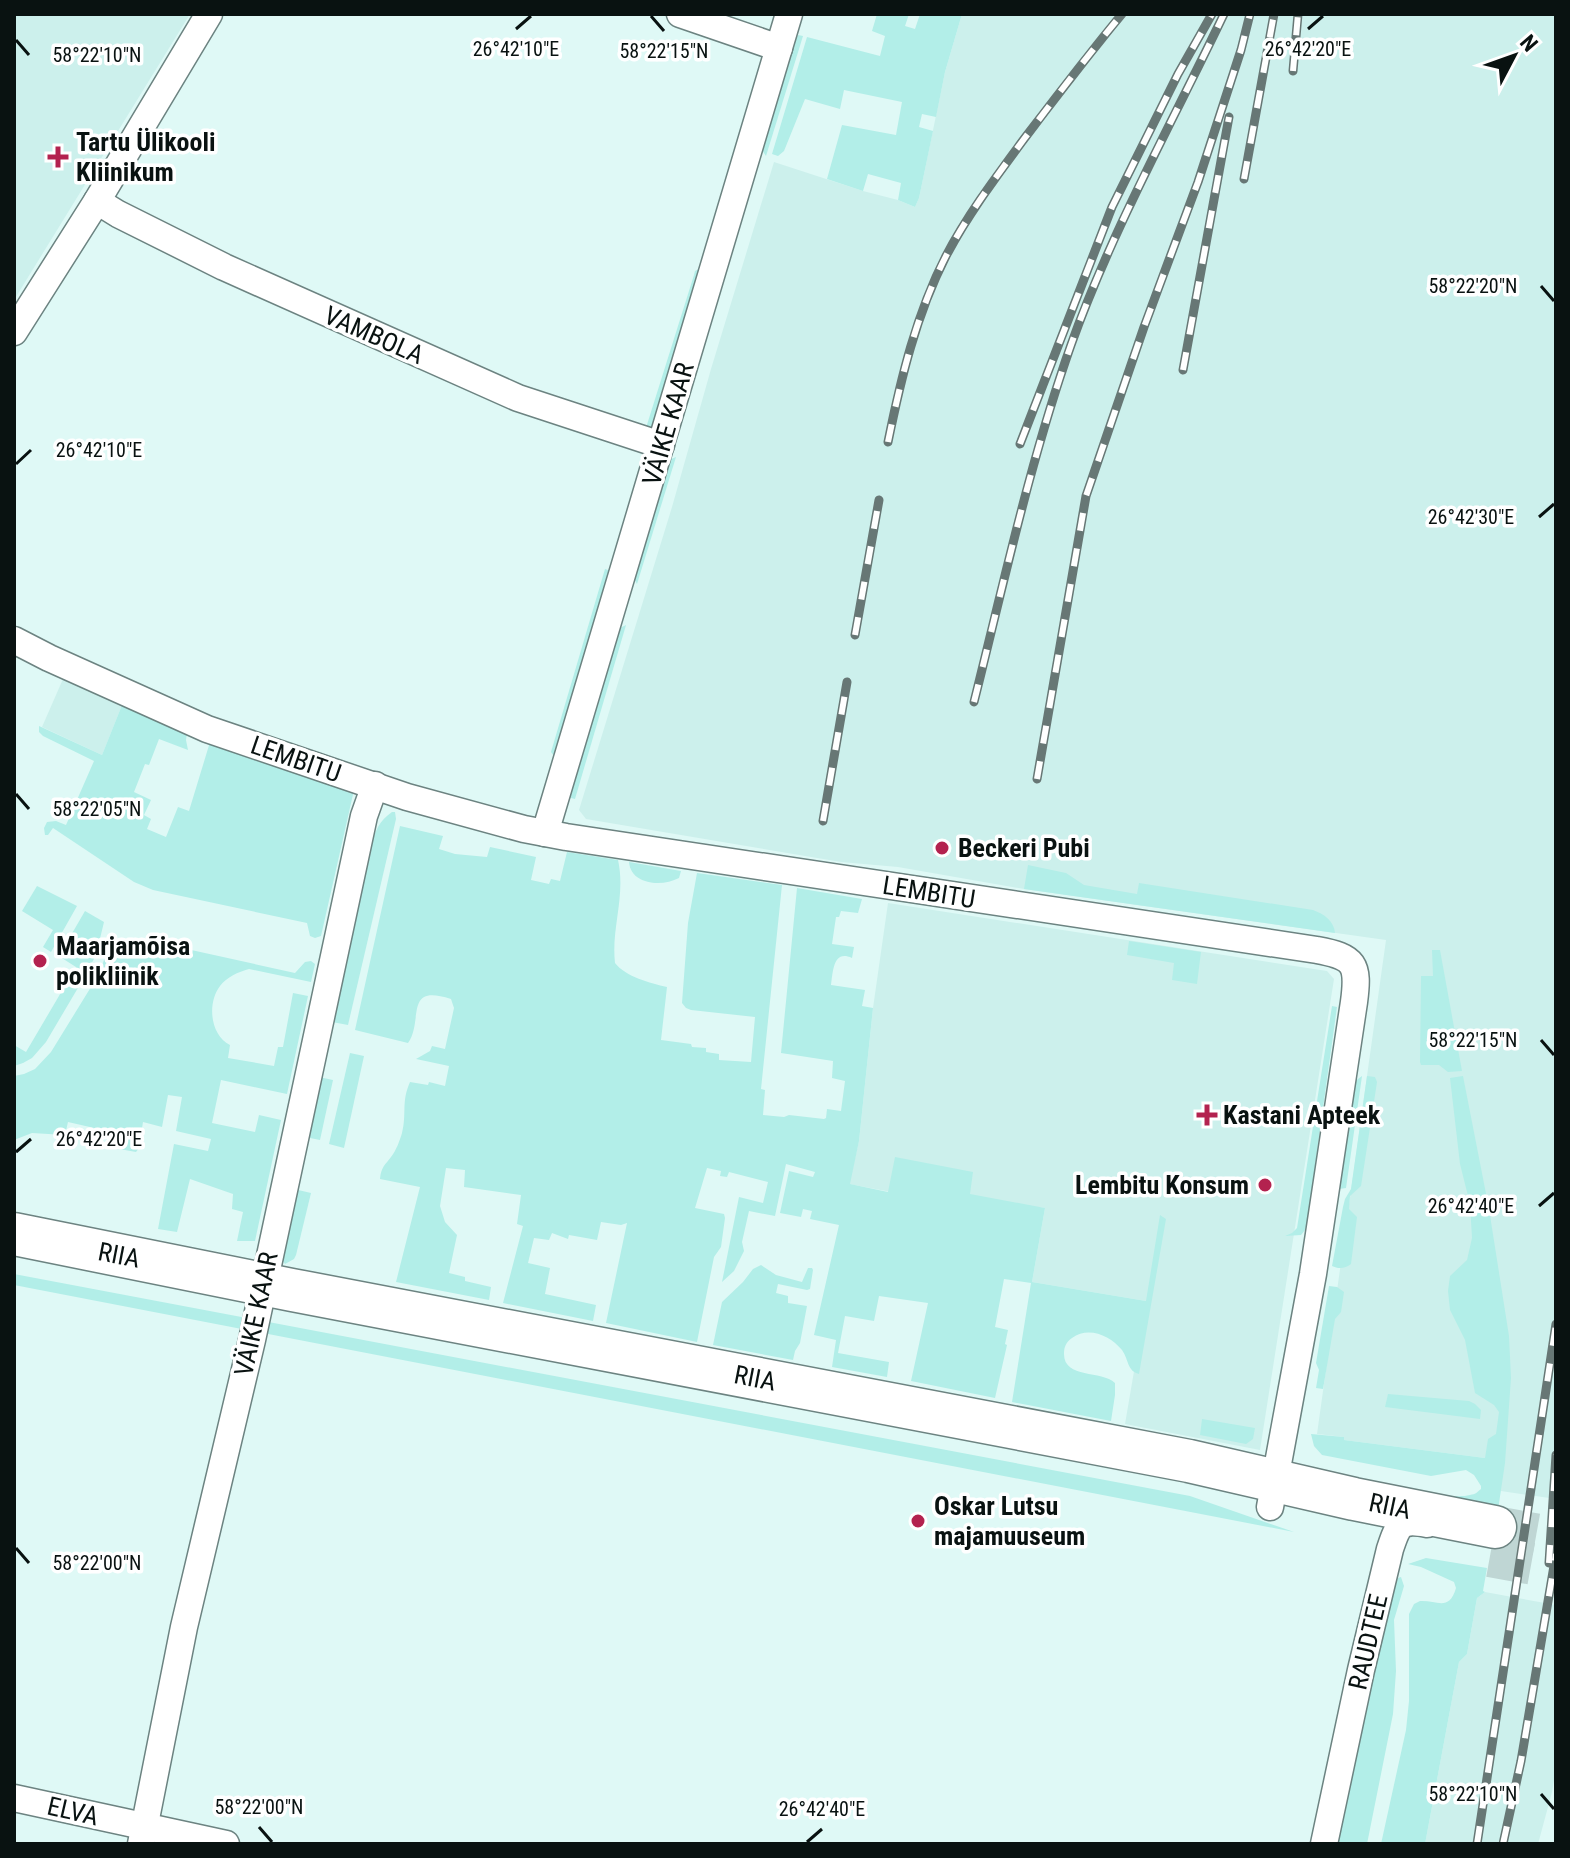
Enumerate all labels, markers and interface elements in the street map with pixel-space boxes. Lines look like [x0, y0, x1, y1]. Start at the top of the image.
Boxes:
north arrow [1474, 16, 1554, 96]
text: N [1515, 30, 1543, 56]
text: 26°42'10"E [473, 37, 559, 61]
text: 26°42'20"E [1265, 37, 1351, 61]
text: 58°22'15"N [619, 39, 709, 63]
text: 58°22'10"N [52, 43, 142, 67]
place label: Tartu Ülikooli Kliinikum [76, 127, 216, 187]
marker: Tartu Ülikooli Kliinikum [47, 146, 69, 168]
text: 58°22'20"N [1428, 274, 1518, 298]
street label: VAMBOLA [320, 300, 428, 370]
street label: VÄIKE KAAR [636, 359, 700, 489]
text: 26°42'10"E [56, 438, 142, 462]
text: 26°42'30"E [1428, 505, 1514, 529]
street label: LEMBITU [247, 730, 345, 788]
text: 58°22'05"N [52, 797, 142, 821]
place label: Beckeri Pubi [958, 833, 1090, 863]
marker: Beckeri Pubi [933, 839, 951, 857]
street label: LEMBITU [881, 870, 977, 914]
place label: Maarjamõisa polikliinik [56, 931, 190, 991]
marker: Maarjamõisa polikliinik [31, 952, 49, 970]
text: 58°22'15"N [1428, 1028, 1518, 1052]
place label: Kastani Apteek [1223, 1100, 1381, 1130]
marker: Kastani Apteek [1198, 1106, 1216, 1124]
text: 26°42'20"E [56, 1127, 142, 1151]
place label: Lembitu Konsum [1075, 1170, 1249, 1200]
marker: Lembitu Konsum [1256, 1176, 1274, 1194]
text: 26°42'40"E [1428, 1194, 1514, 1218]
street label: RIIA [96, 1236, 142, 1274]
street label: VÄIKE KAAR [228, 1249, 284, 1379]
street label: RIIA [732, 1359, 778, 1397]
street label: RIIA [1366, 1487, 1414, 1525]
place label: Oskar Lutsu majamuuseum [934, 1491, 1085, 1551]
marker: Oskar Lutsu majamuuseum [909, 1512, 927, 1530]
text: 58°22'00"N [52, 1551, 142, 1575]
street label: RAUDTEE [1342, 1591, 1394, 1693]
text: 58°22'10"N [1428, 1782, 1518, 1806]
street label: ELVA [44, 1791, 102, 1831]
text: 58°22'00"N [214, 1795, 304, 1819]
text: 26°42'40"E [779, 1797, 865, 1821]

